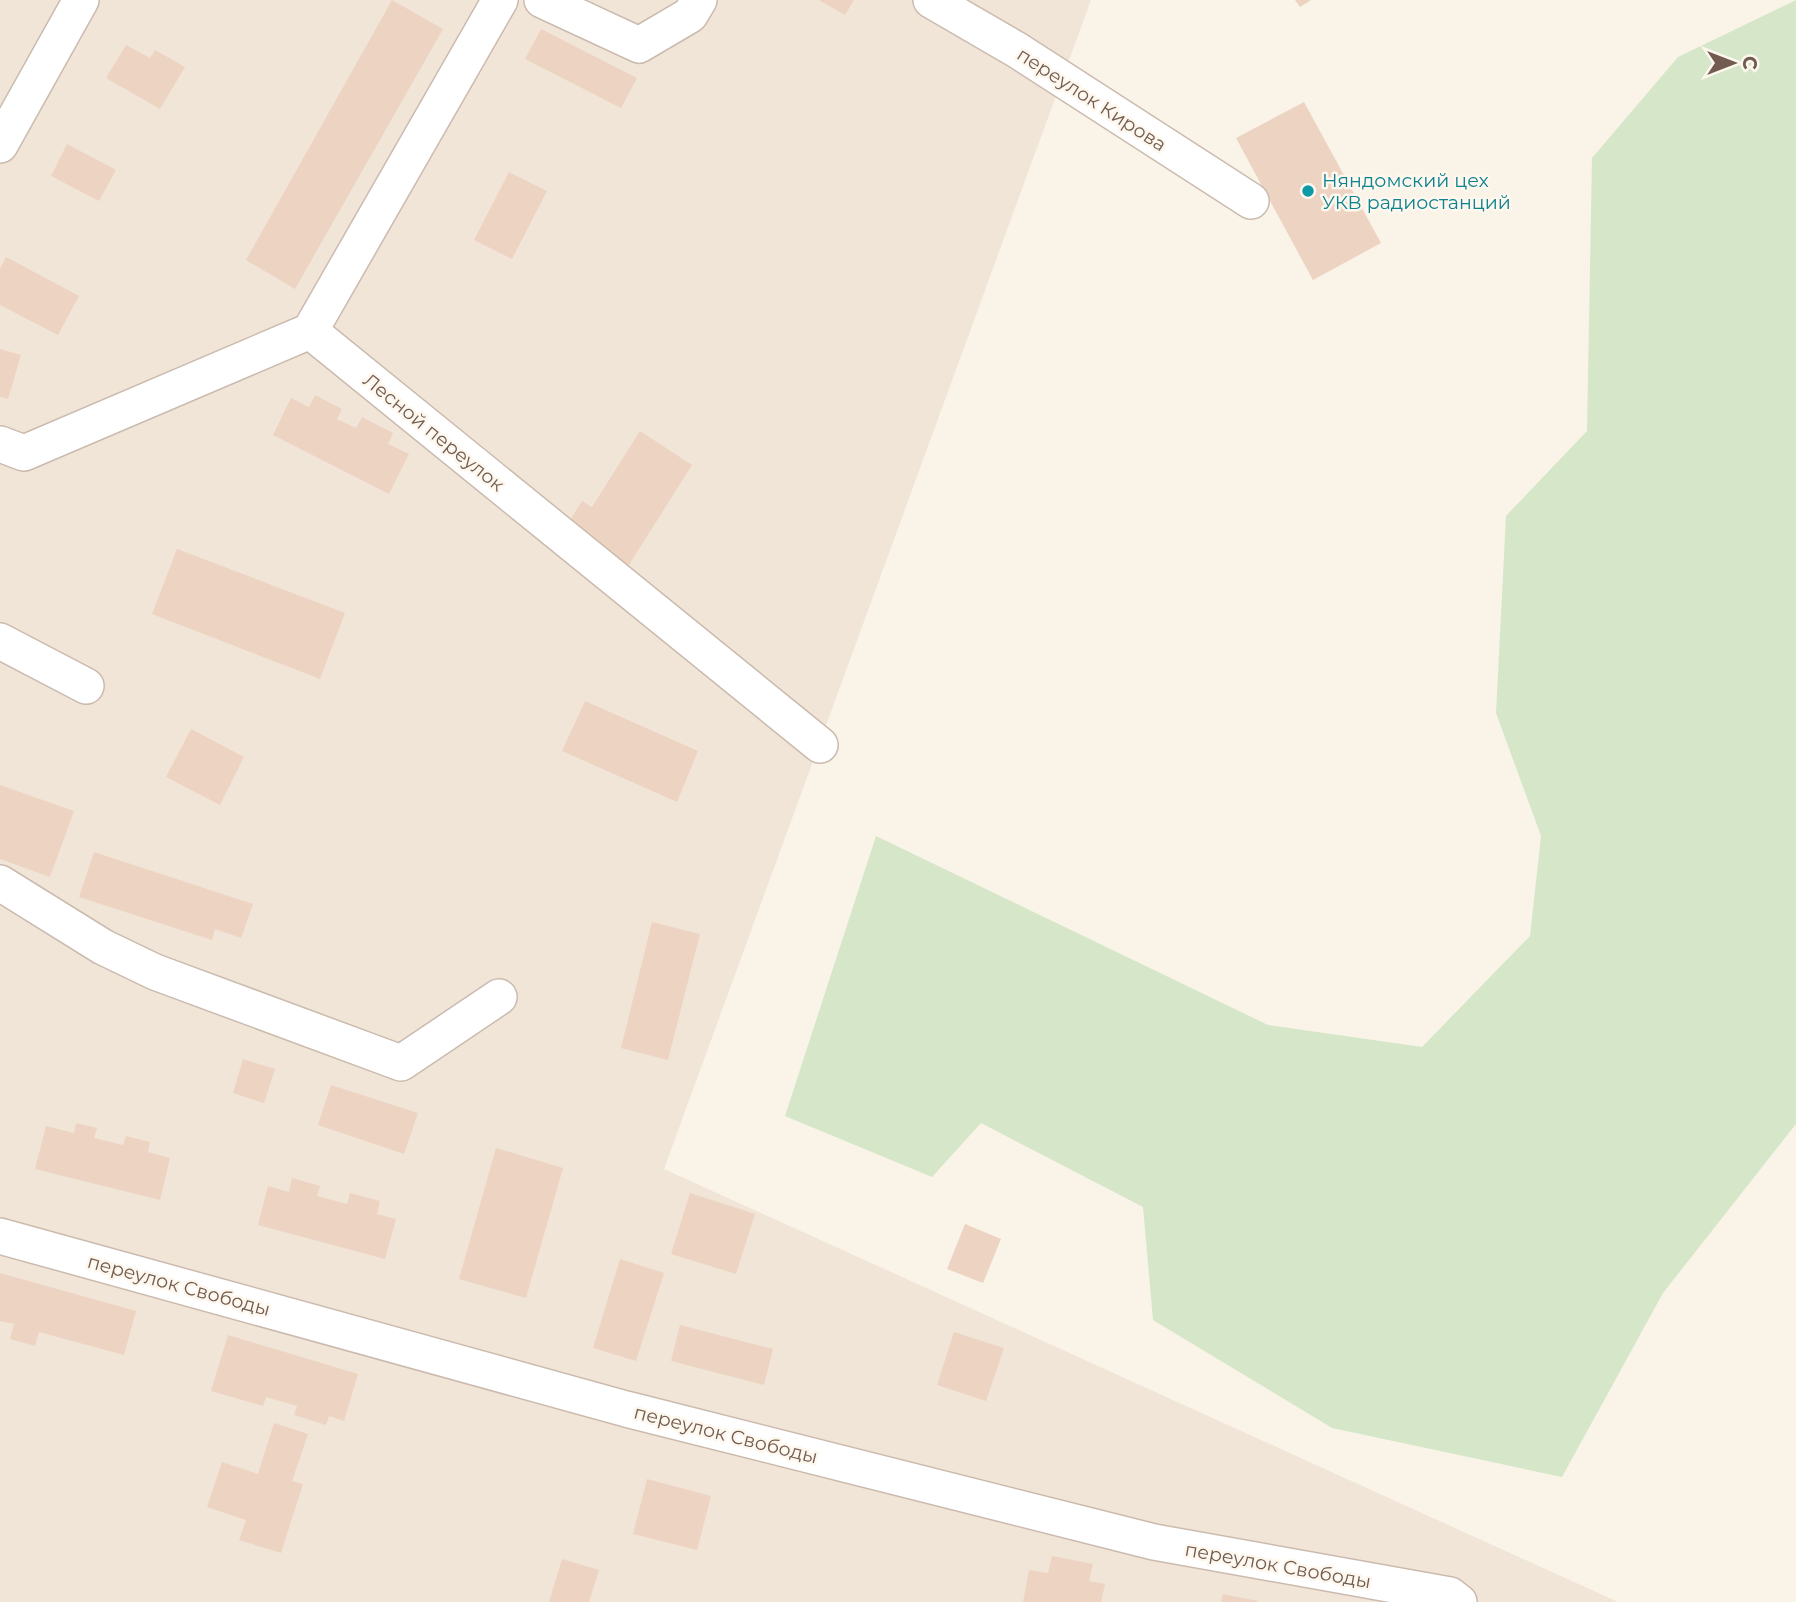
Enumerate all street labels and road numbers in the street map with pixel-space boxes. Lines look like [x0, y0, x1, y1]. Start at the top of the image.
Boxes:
street label: переулок Кирова [1013, 43, 1171, 156]
street label: Лесной переулок [359, 368, 509, 496]
street label: переулок Свободы [85, 1250, 273, 1321]
street label: переулок Свободы [632, 1401, 820, 1468]
street label: переулок Свободы [1183, 1538, 1373, 1593]

